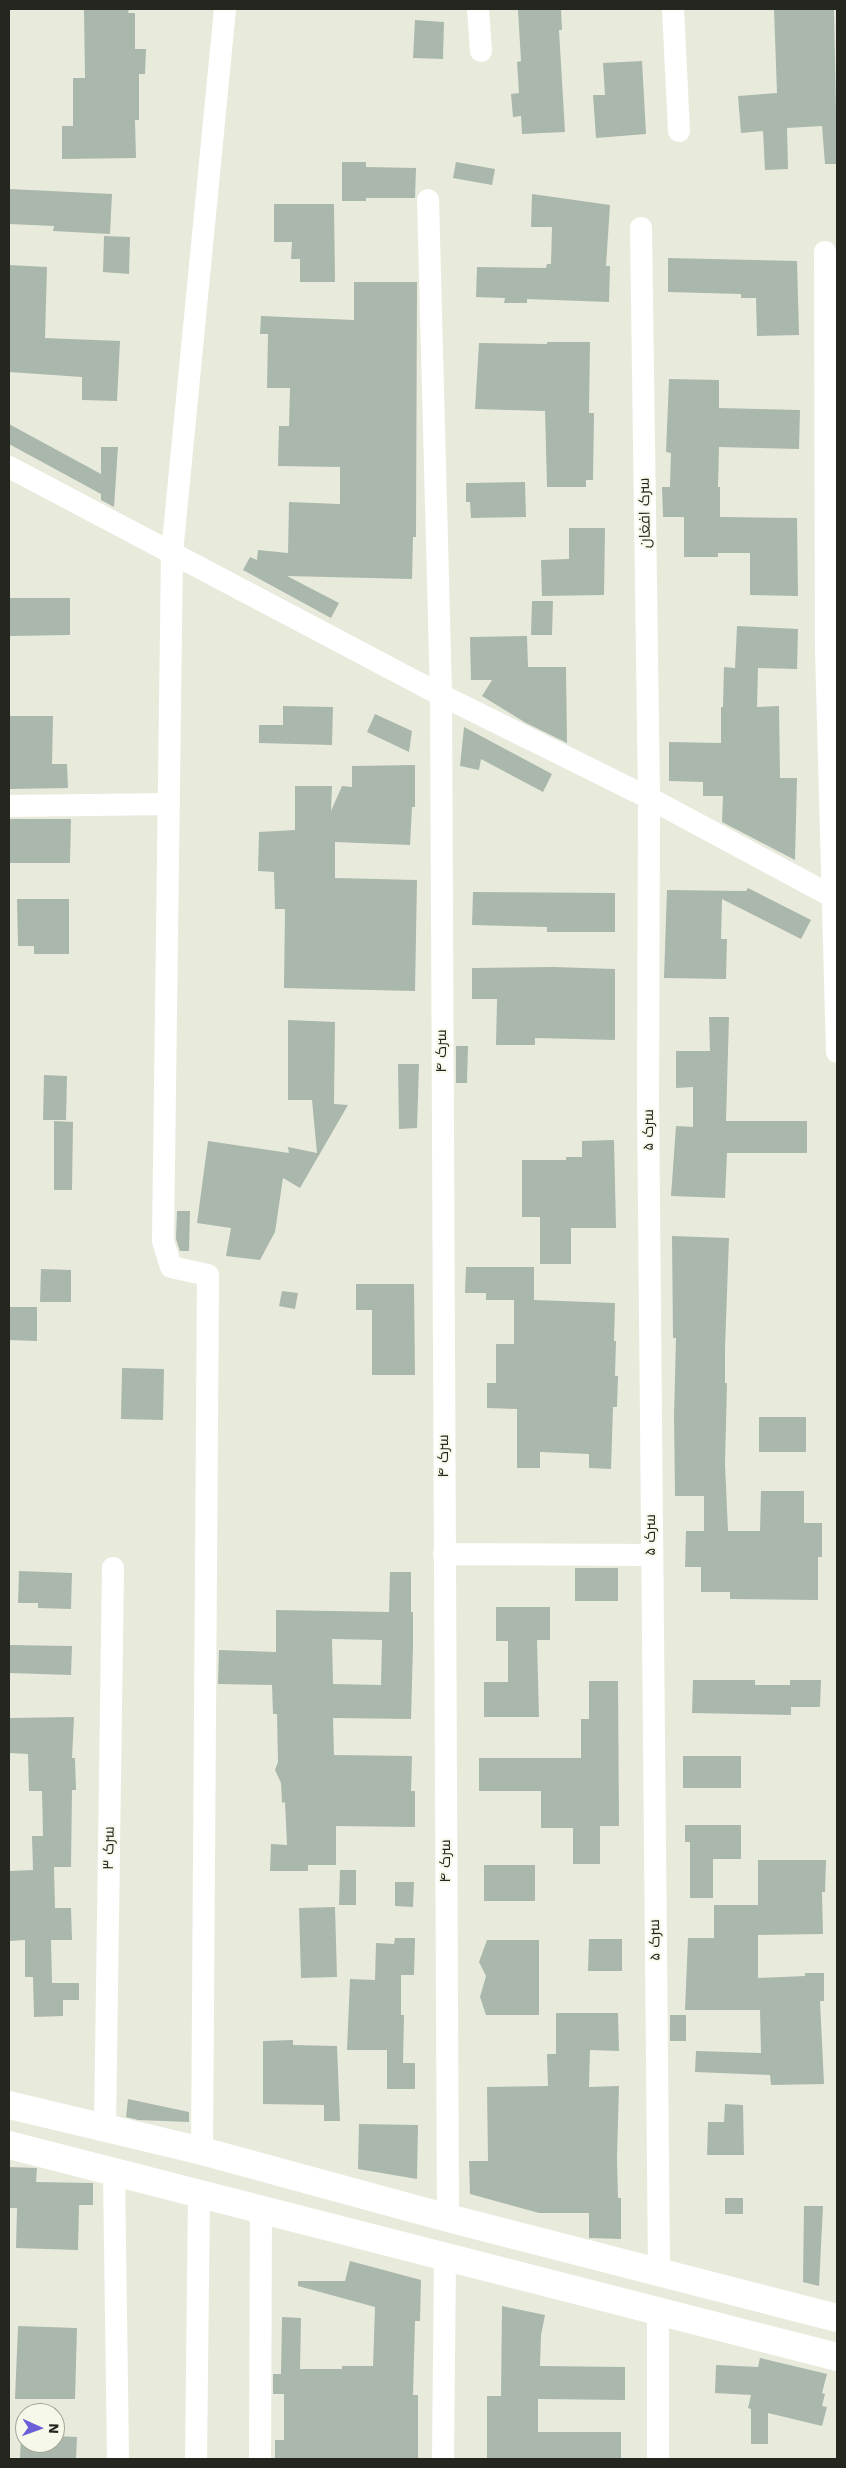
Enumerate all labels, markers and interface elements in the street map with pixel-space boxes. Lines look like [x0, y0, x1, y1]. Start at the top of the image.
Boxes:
street label: سرک افغان [635, 478, 655, 548]
street label: سرک ۴ [433, 1029, 451, 1073]
street label: سرک ۵ [640, 1109, 658, 1151]
street label: سرک ۴ [435, 1434, 453, 1478]
street label: سرک ۵ [642, 1514, 660, 1556]
street label: سرک ۳ [100, 1826, 118, 1870]
street label: سرک ۴ [437, 1839, 455, 1883]
street label: سرک ۵ [646, 1919, 664, 1961]
north arrow [15, 2403, 65, 2453]
text: N [46, 2423, 62, 2434]

